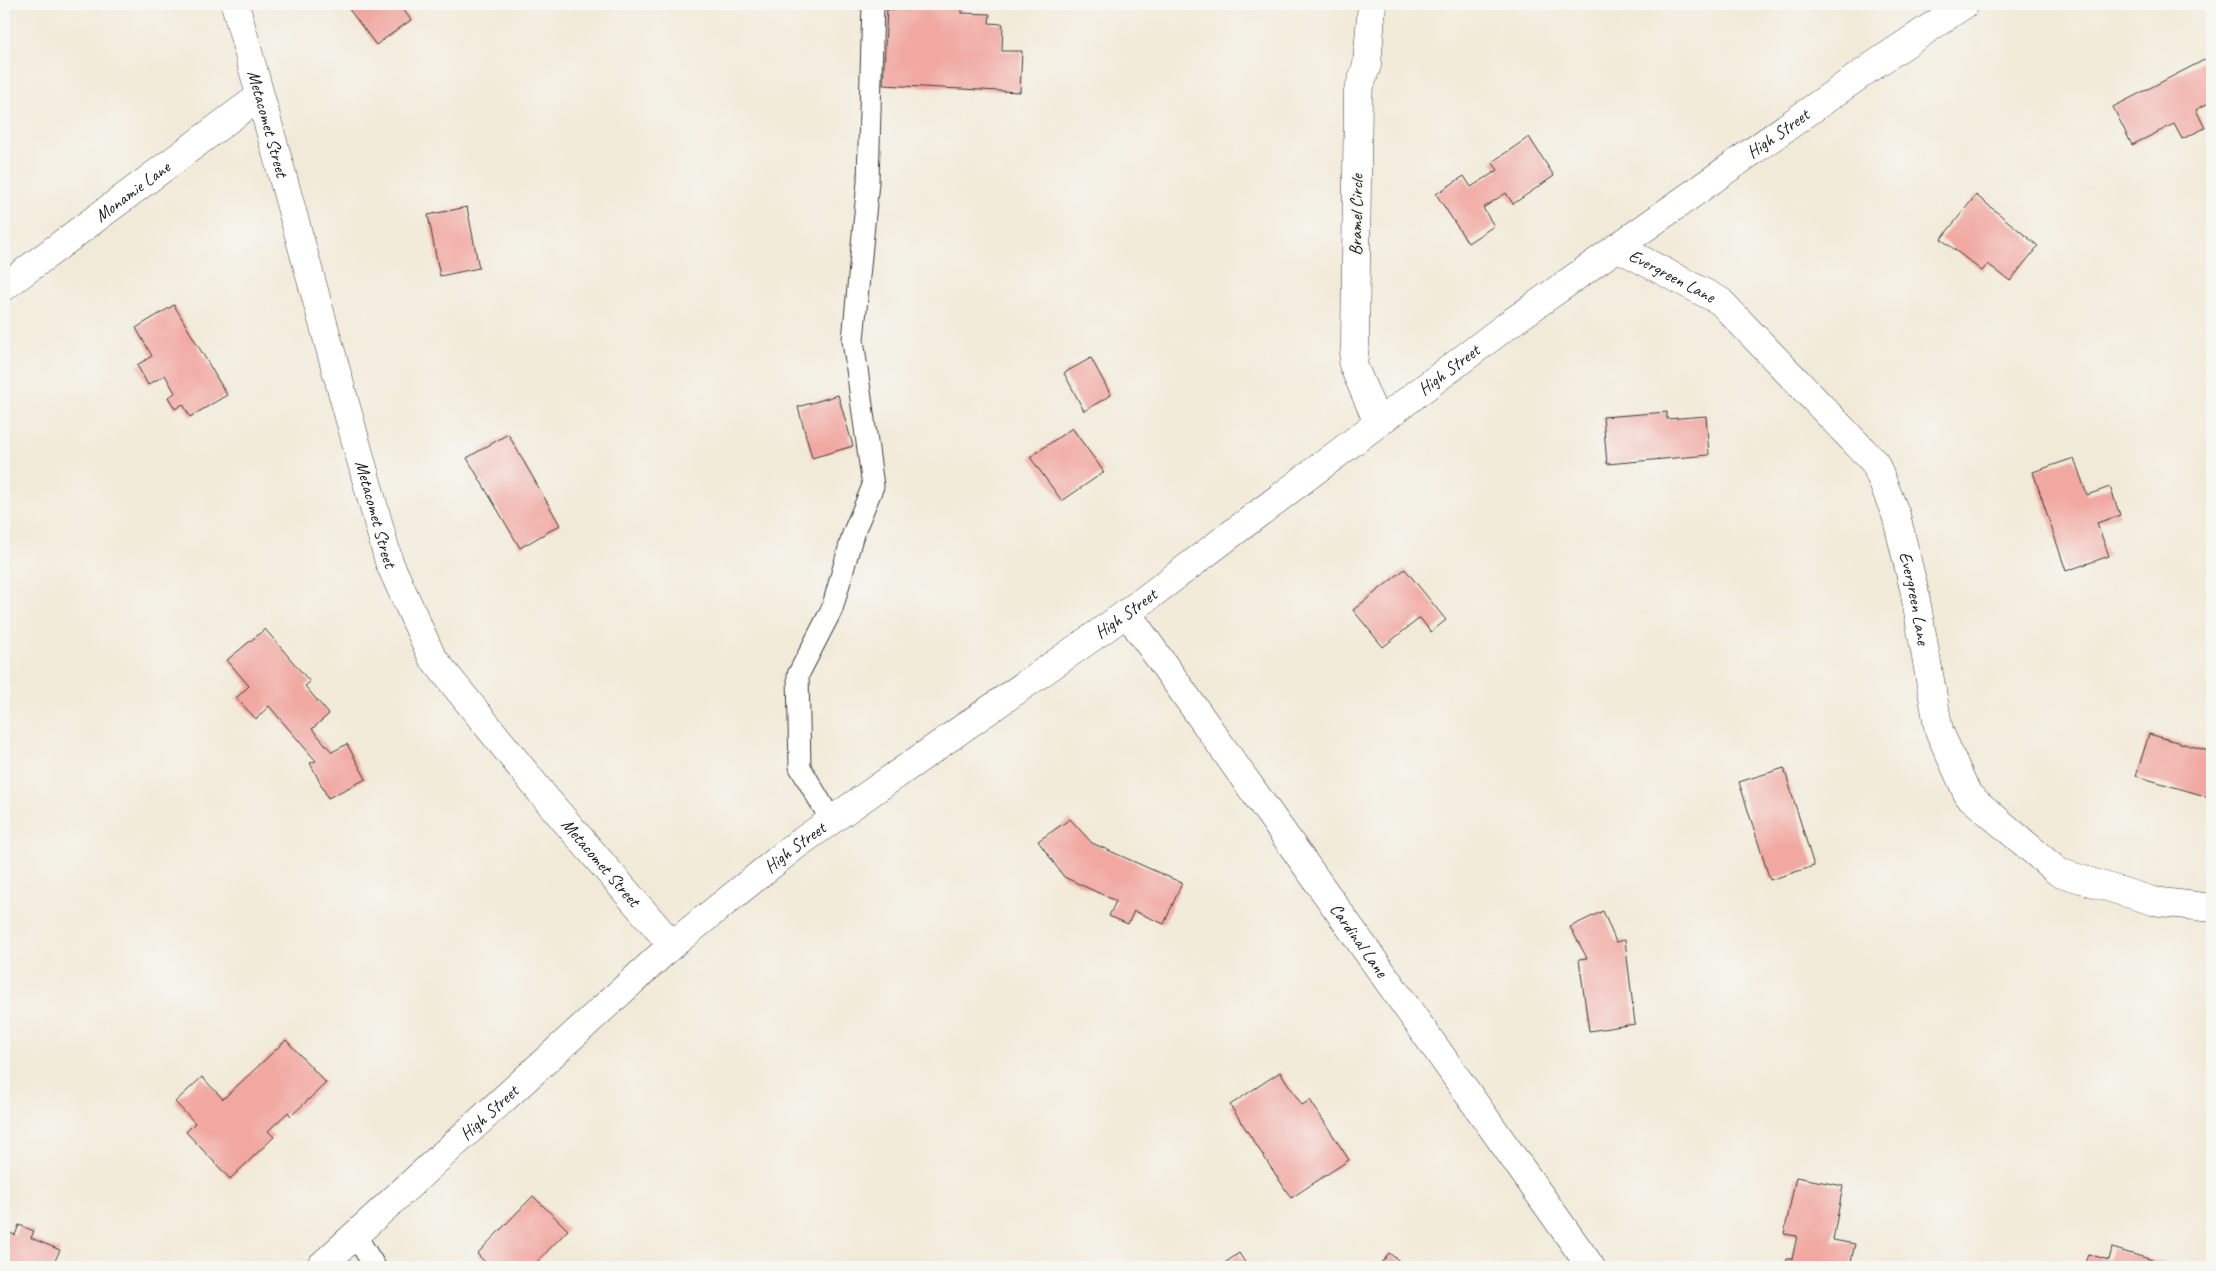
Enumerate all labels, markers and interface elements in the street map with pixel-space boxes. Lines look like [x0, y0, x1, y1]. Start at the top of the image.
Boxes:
street label: Metacomet Street [243, 68, 294, 181]
street label: High Street [1742, 103, 1815, 163]
street label: Monamie Lane [90, 155, 175, 226]
street label: Bramel Circle [1344, 173, 1368, 256]
street label: Evergreen Lane [1625, 244, 1720, 308]
street label: High Street [1414, 338, 1486, 400]
street label: Metacomet Street [351, 458, 402, 573]
street label: Evergreen Lane [1894, 550, 1935, 648]
street label: High Street [1090, 582, 1163, 643]
street label: Metacomet Street [557, 814, 646, 913]
street label: High Street [759, 816, 831, 878]
street label: Cardinal Lane [1325, 899, 1393, 982]
street label: High Street [455, 1079, 524, 1145]

